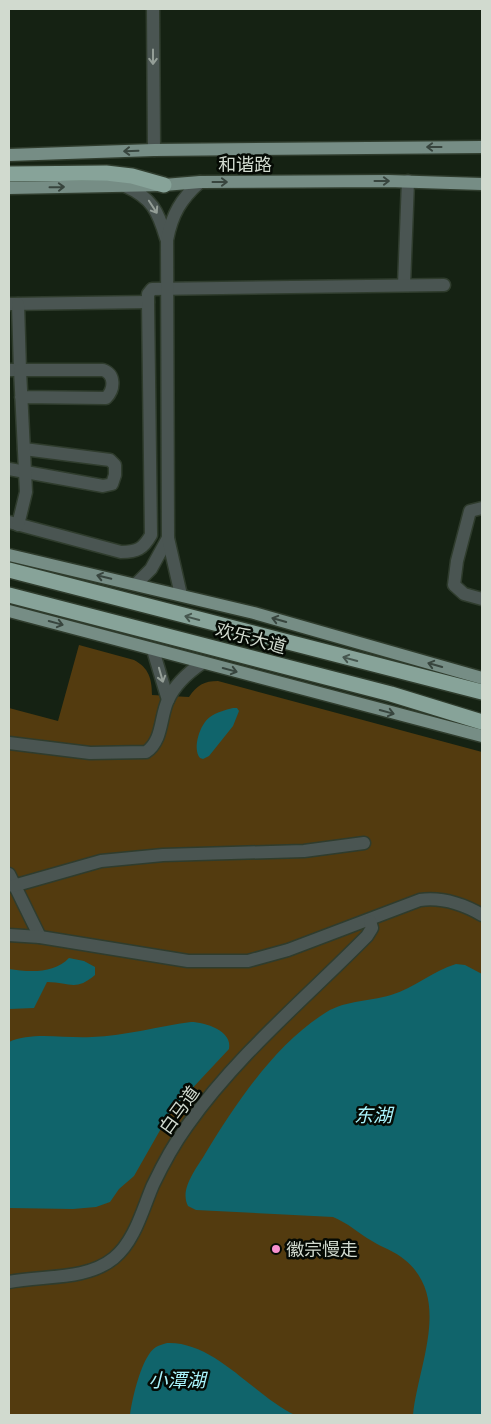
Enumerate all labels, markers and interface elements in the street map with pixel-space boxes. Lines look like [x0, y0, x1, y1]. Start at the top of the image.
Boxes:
one-way arrow [148, 49, 158, 65]
one-way arrow [426, 142, 442, 152]
one-way arrow [123, 146, 139, 155]
street label: 和谐路 [218, 153, 272, 176]
one-way arrow [374, 176, 390, 186]
one-way arrow [212, 177, 228, 187]
one-way arrow [49, 183, 65, 192]
one-way arrow [148, 200, 158, 214]
one-way arrow [97, 572, 113, 581]
one-way arrow [185, 613, 201, 622]
one-way arrow [271, 615, 287, 625]
street label: 欢乐大道 [213, 618, 289, 658]
one-way arrow [47, 619, 63, 629]
one-way arrow [342, 654, 358, 663]
one-way arrow [428, 660, 444, 669]
one-way arrow [156, 666, 166, 682]
one-way arrow [221, 666, 237, 676]
one-way arrow [378, 708, 394, 718]
street label: 白马道 [154, 1081, 204, 1139]
water label: 东湖 [354, 1103, 395, 1127]
place label: 徽宗慢走 [286, 1238, 358, 1261]
marker: 徽宗慢走 [270, 1243, 282, 1255]
water label: 小潭湖 [148, 1368, 208, 1392]

